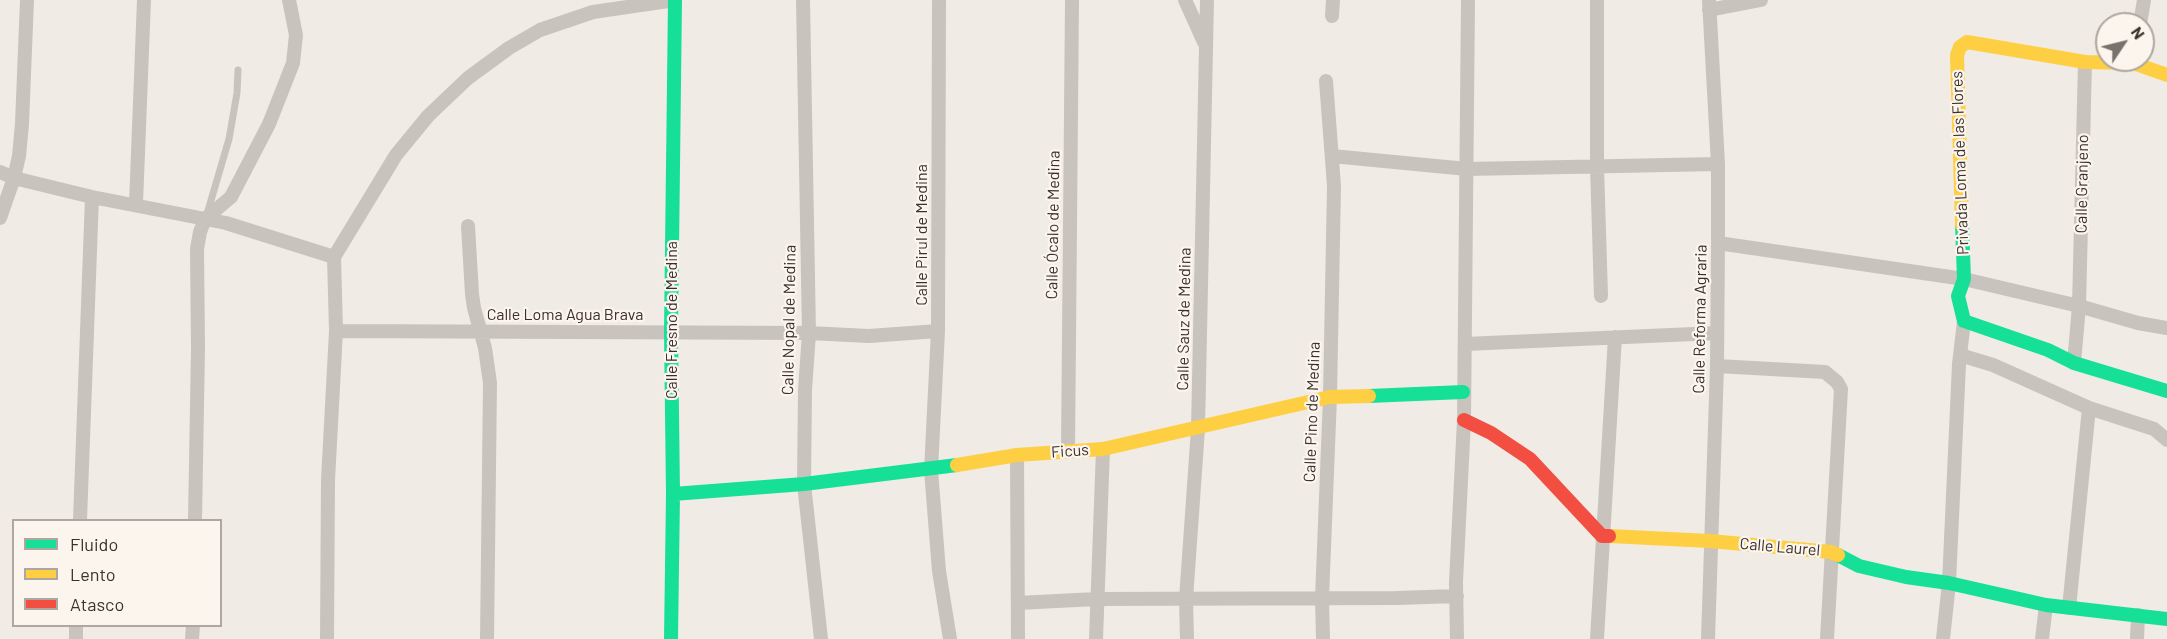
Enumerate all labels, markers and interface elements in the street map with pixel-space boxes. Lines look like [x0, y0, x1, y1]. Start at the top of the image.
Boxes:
north arrow [2095, 12, 2155, 72]
text: N [2128, 23, 2149, 42]
street label: Privada Loma de las Flores [1947, 71, 1973, 255]
street label: Calle Granjeno [2072, 134, 2092, 234]
street label: Calle Ócalo de Medina [1042, 150, 1064, 300]
street label: Calle Pirul de Medina [912, 164, 932, 306]
street label: Calle Fresno de Medina [662, 241, 682, 399]
street label: Calle Reforma Agraria [1689, 244, 1711, 394]
street label: Calle Nopal de Medina [778, 245, 800, 395]
street label: Calle Sauz de Medina [1173, 247, 1195, 391]
street label: Calle Loma Agua Brava [487, 305, 643, 325]
street label: Calle Pino de Medina [1300, 341, 1324, 483]
street label: Ficus [1050, 440, 1090, 462]
legend [12, 519, 222, 627]
text: Fluido [70, 533, 118, 555]
street label: Calle Laurel [1739, 534, 1821, 560]
text: Lento [70, 563, 116, 585]
text: Atasco [70, 593, 124, 615]

